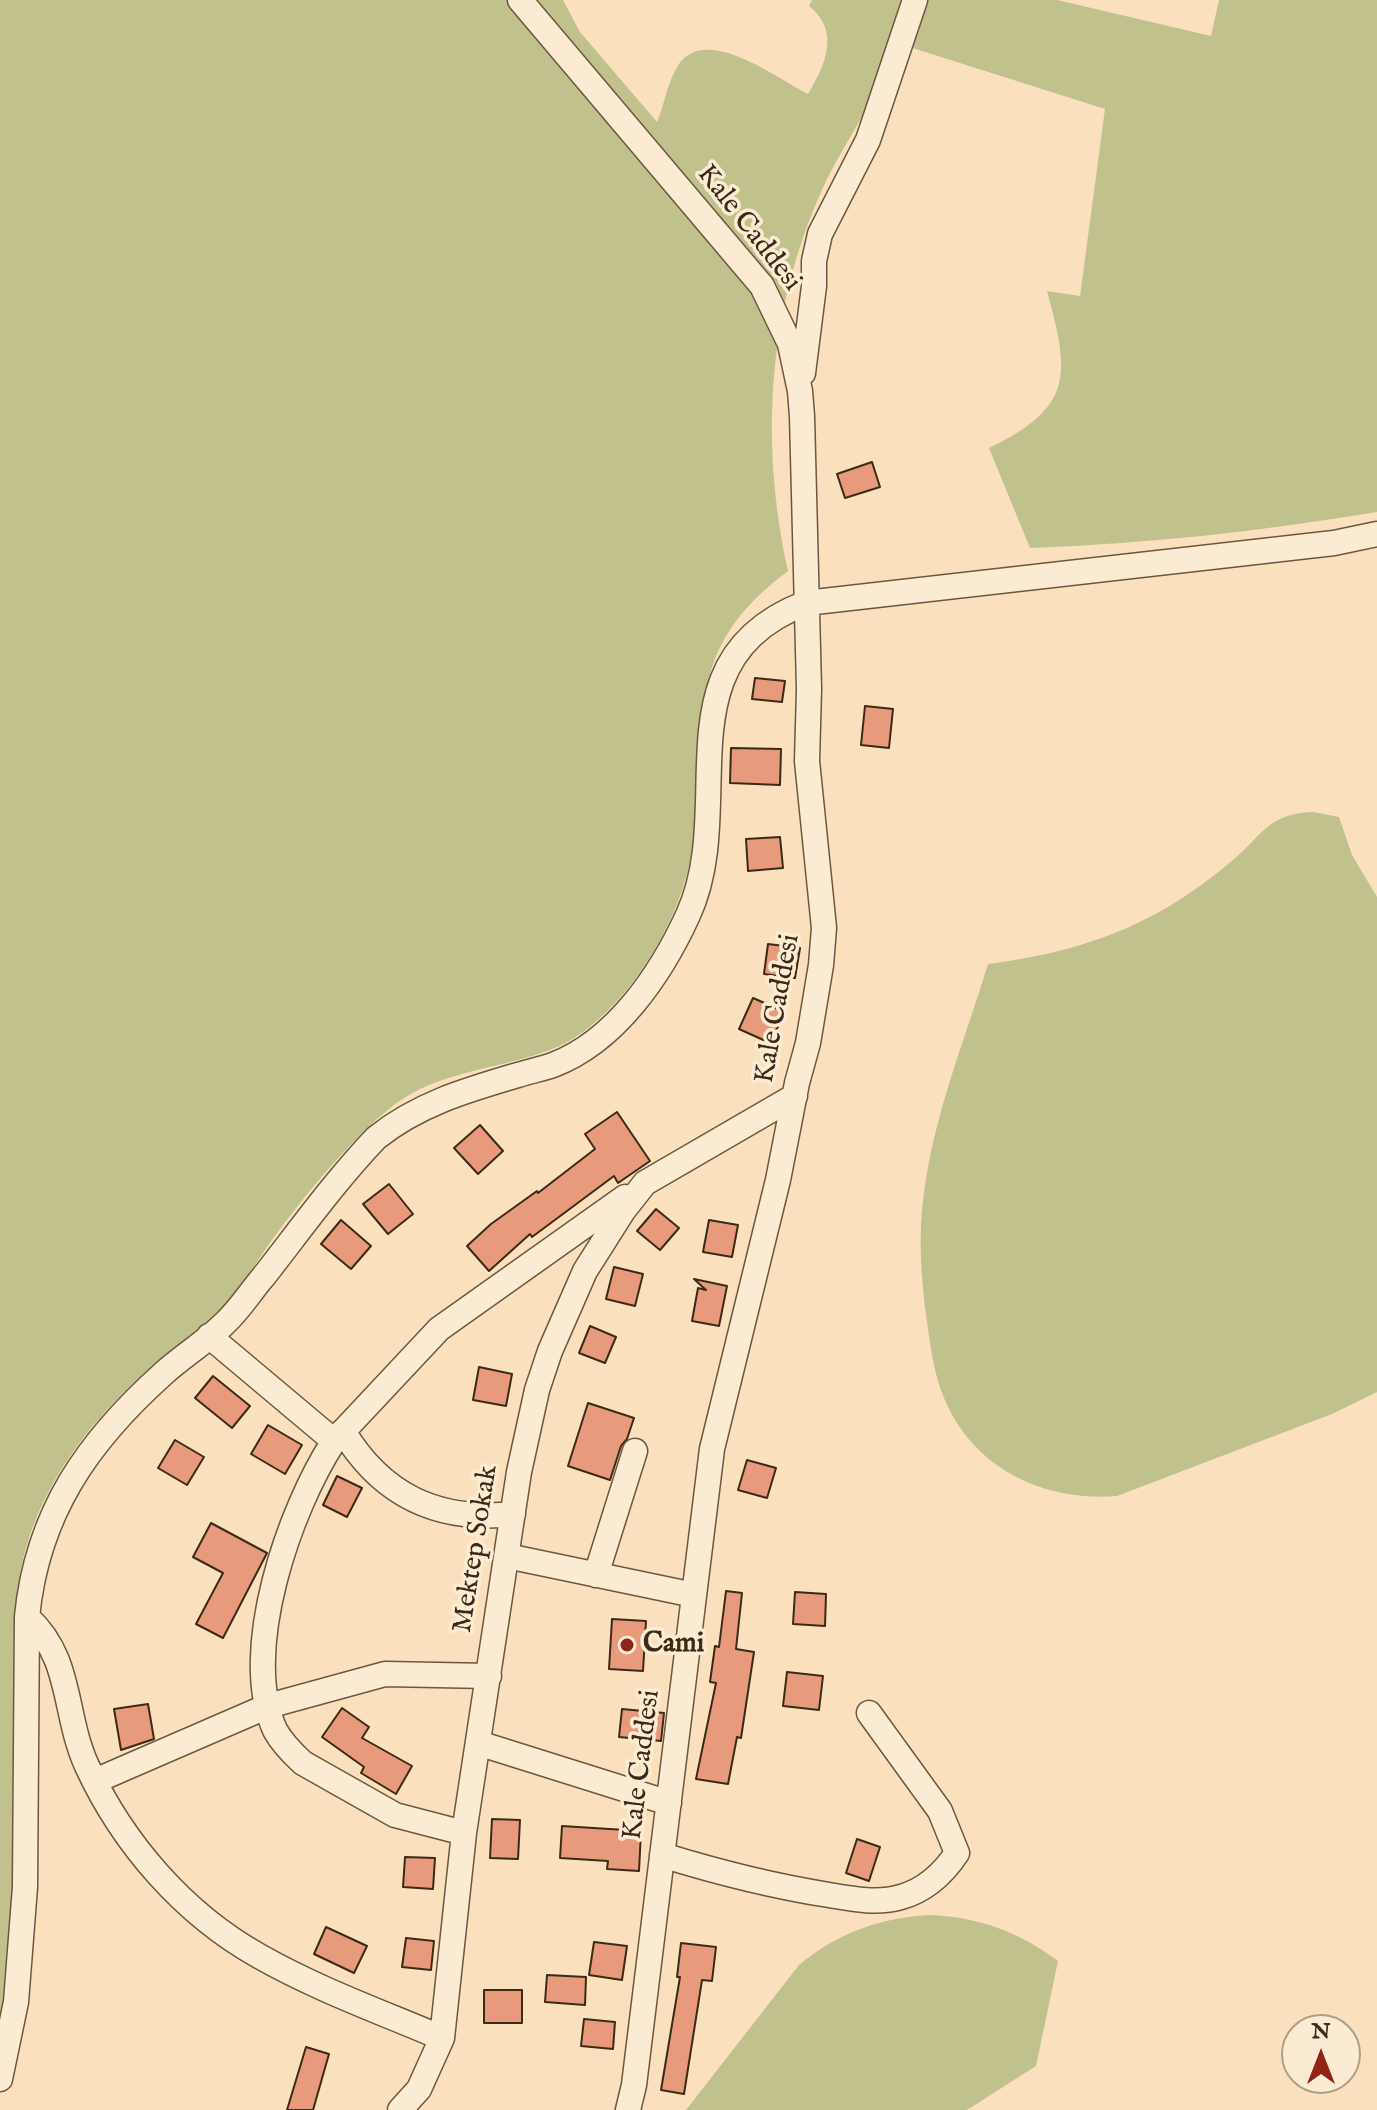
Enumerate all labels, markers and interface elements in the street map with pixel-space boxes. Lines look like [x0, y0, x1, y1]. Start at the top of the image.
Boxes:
street label: Kale Caddesi [688, 159, 808, 299]
street label: Kale Caddesi [749, 932, 809, 1086]
street label: Mektep Sokak [447, 1463, 507, 1635]
place label: Cami [643, 1628, 704, 1662]
marker: Cami [618, 1636, 636, 1654]
street label: Kale Caddesi [617, 1688, 669, 1842]
north arrow [1281, 2014, 1361, 2094]
text: N [1311, 2018, 1331, 2046]

